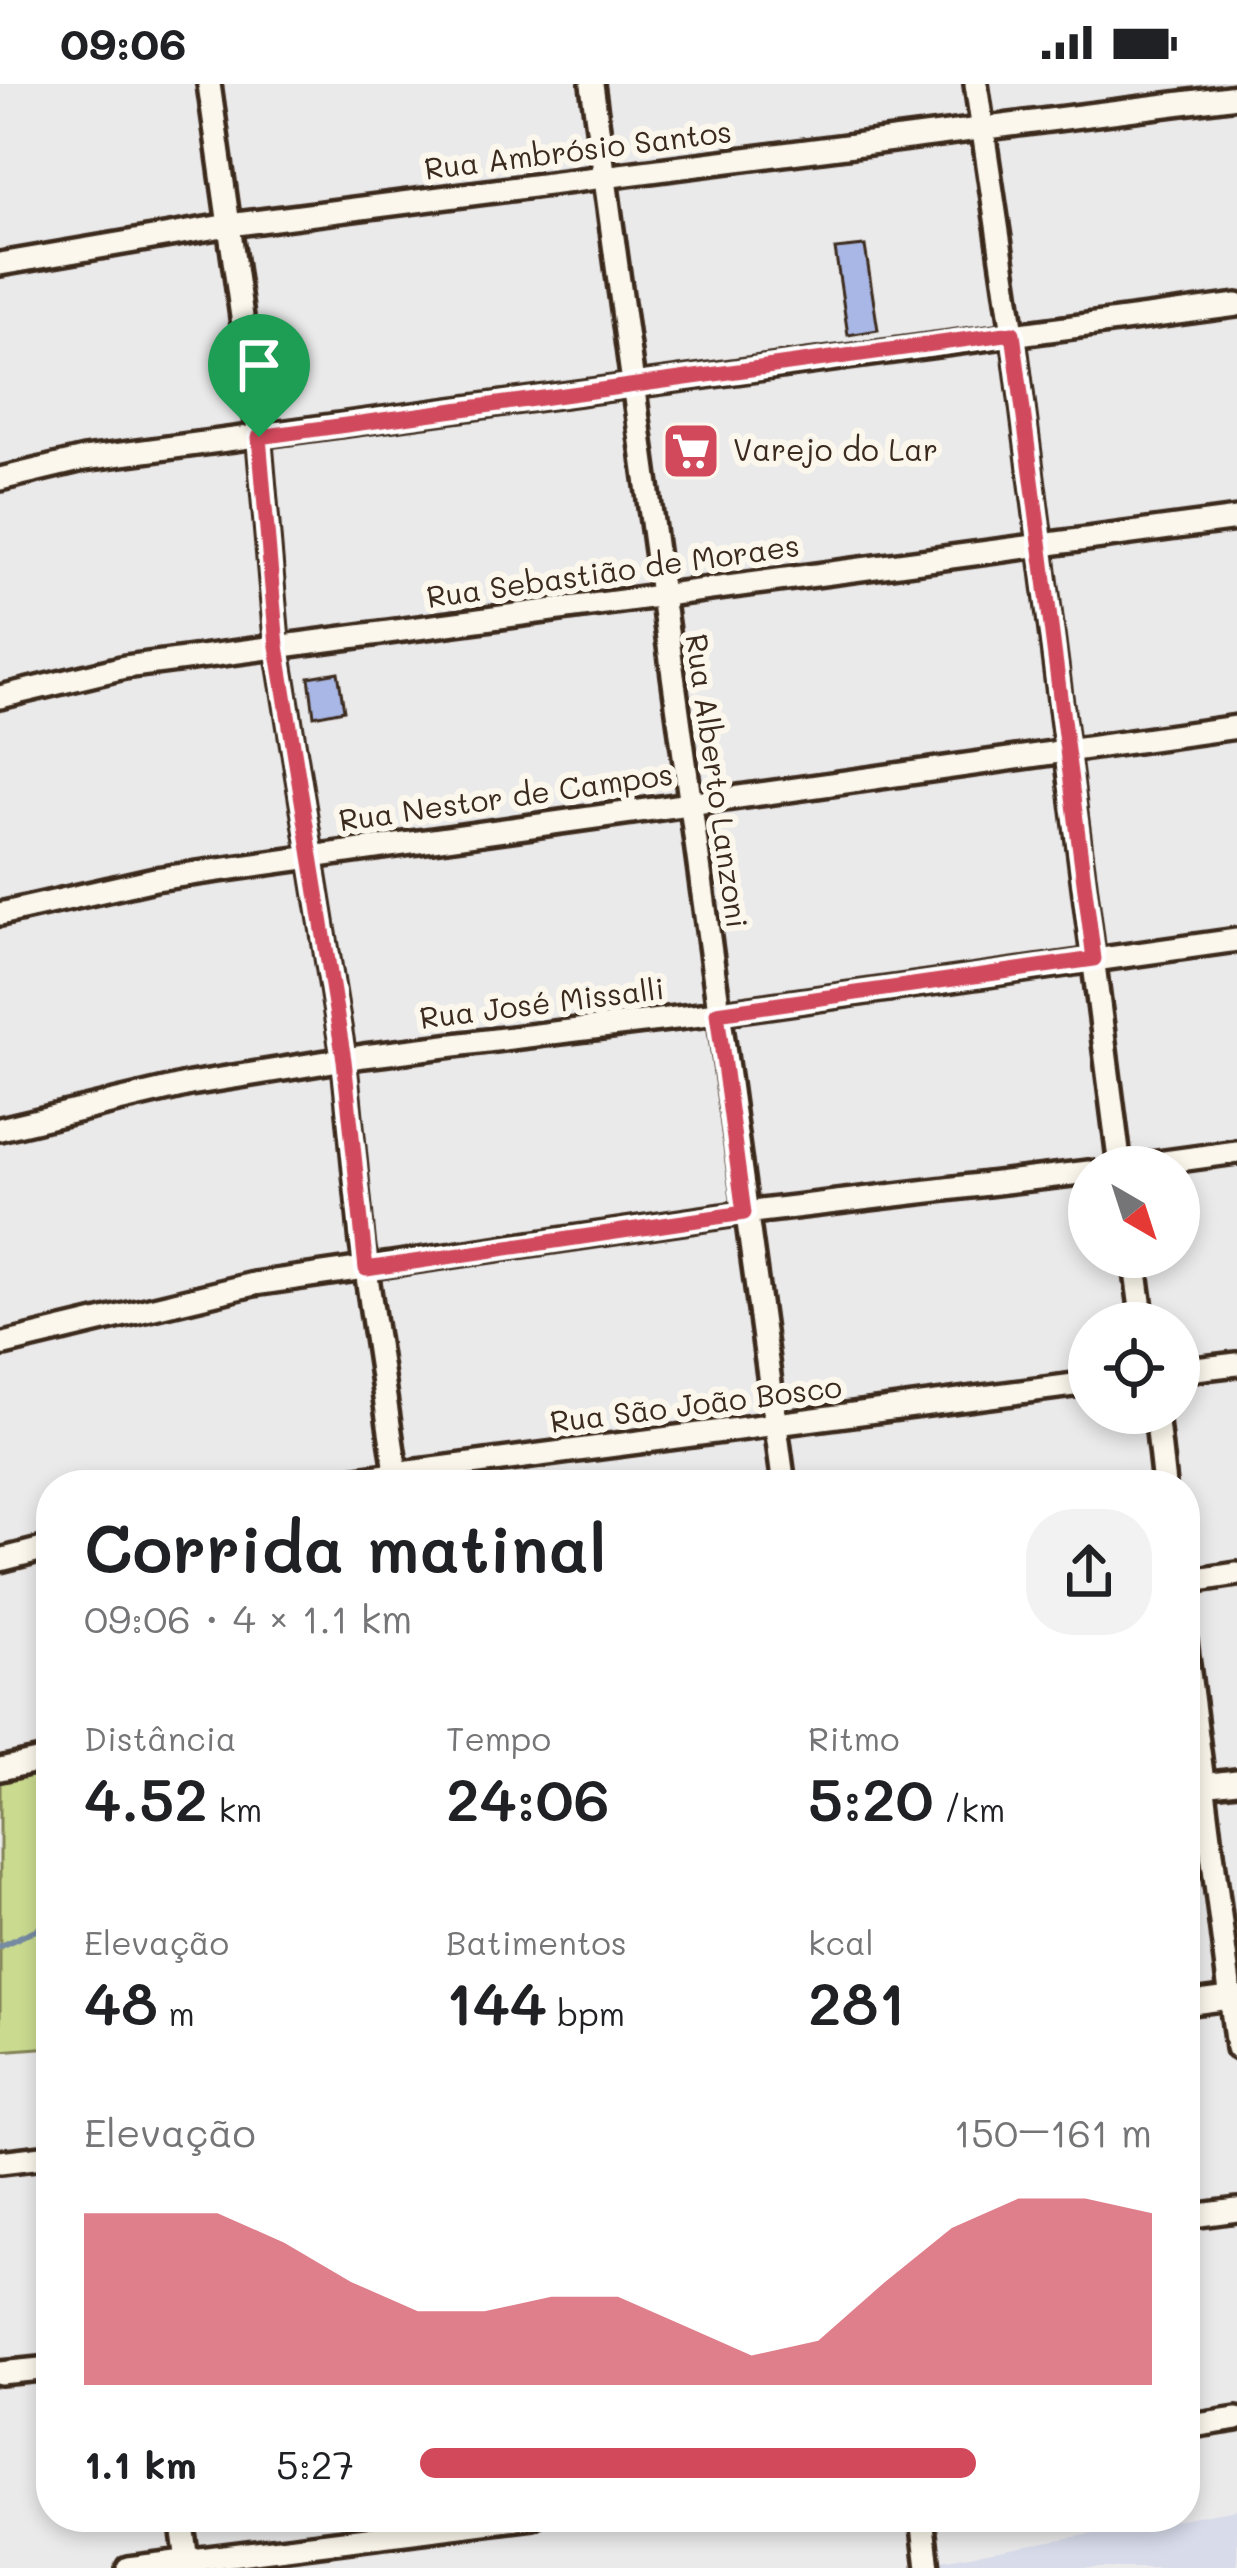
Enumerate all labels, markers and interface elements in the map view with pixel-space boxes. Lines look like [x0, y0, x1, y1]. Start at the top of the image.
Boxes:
text: 09:06 [60, 13, 186, 71]
street label: Rua Ambrósio Santos [422, 110, 734, 188]
pin [208, 314, 310, 437]
icon: arrive [226, 332, 292, 398]
supermarket icon: Varejo do Lar [660, 420, 722, 482]
place label: Varejo do Lar [733, 429, 938, 469]
street label: Rua Sebastião de Moraes [424, 524, 802, 616]
street label: Rua Alberto Lanzoni [678, 631, 758, 931]
street label: Rua Nestor de Campos [336, 753, 675, 839]
street label: Rua José Missalli [417, 967, 666, 1037]
north arrow [1068, 1146, 1200, 1278]
map controls [1068, 1146, 1200, 1434]
button: locate [1068, 1302, 1200, 1434]
street label: Rua São João Bosco [548, 1365, 844, 1441]
text: Corrida matinal [84, 1504, 607, 1590]
button: share [1026, 1509, 1152, 1635]
text: 09:06 · 4 × 1.1 km [84, 1592, 412, 1643]
text: Distância [84, 1716, 236, 1759]
text: Tempo [446, 1716, 551, 1759]
text: Ritmo [808, 1716, 900, 1759]
text: 4.52 [84, 1759, 208, 1837]
text: 24:06 [446, 1759, 610, 1837]
text: 5:20 [808, 1759, 933, 1837]
text: km [208, 1787, 262, 1830]
text: /km [933, 1787, 1005, 1830]
text: Elevação [84, 1920, 229, 1963]
text: Batimentos [446, 1920, 627, 1963]
text: kcal [808, 1920, 874, 1963]
text: 48 [84, 1963, 158, 2041]
text: 144 [446, 1963, 547, 2041]
text: 281 [808, 1963, 905, 2041]
text: m [158, 1991, 195, 2034]
text: bpm [547, 1991, 625, 2034]
text: Elevação [84, 2106, 256, 2157]
text: 150–161 m [954, 2106, 1152, 2157]
text: 1.1 km [84, 2438, 197, 2489]
text: 5:27 [276, 2438, 354, 2489]

